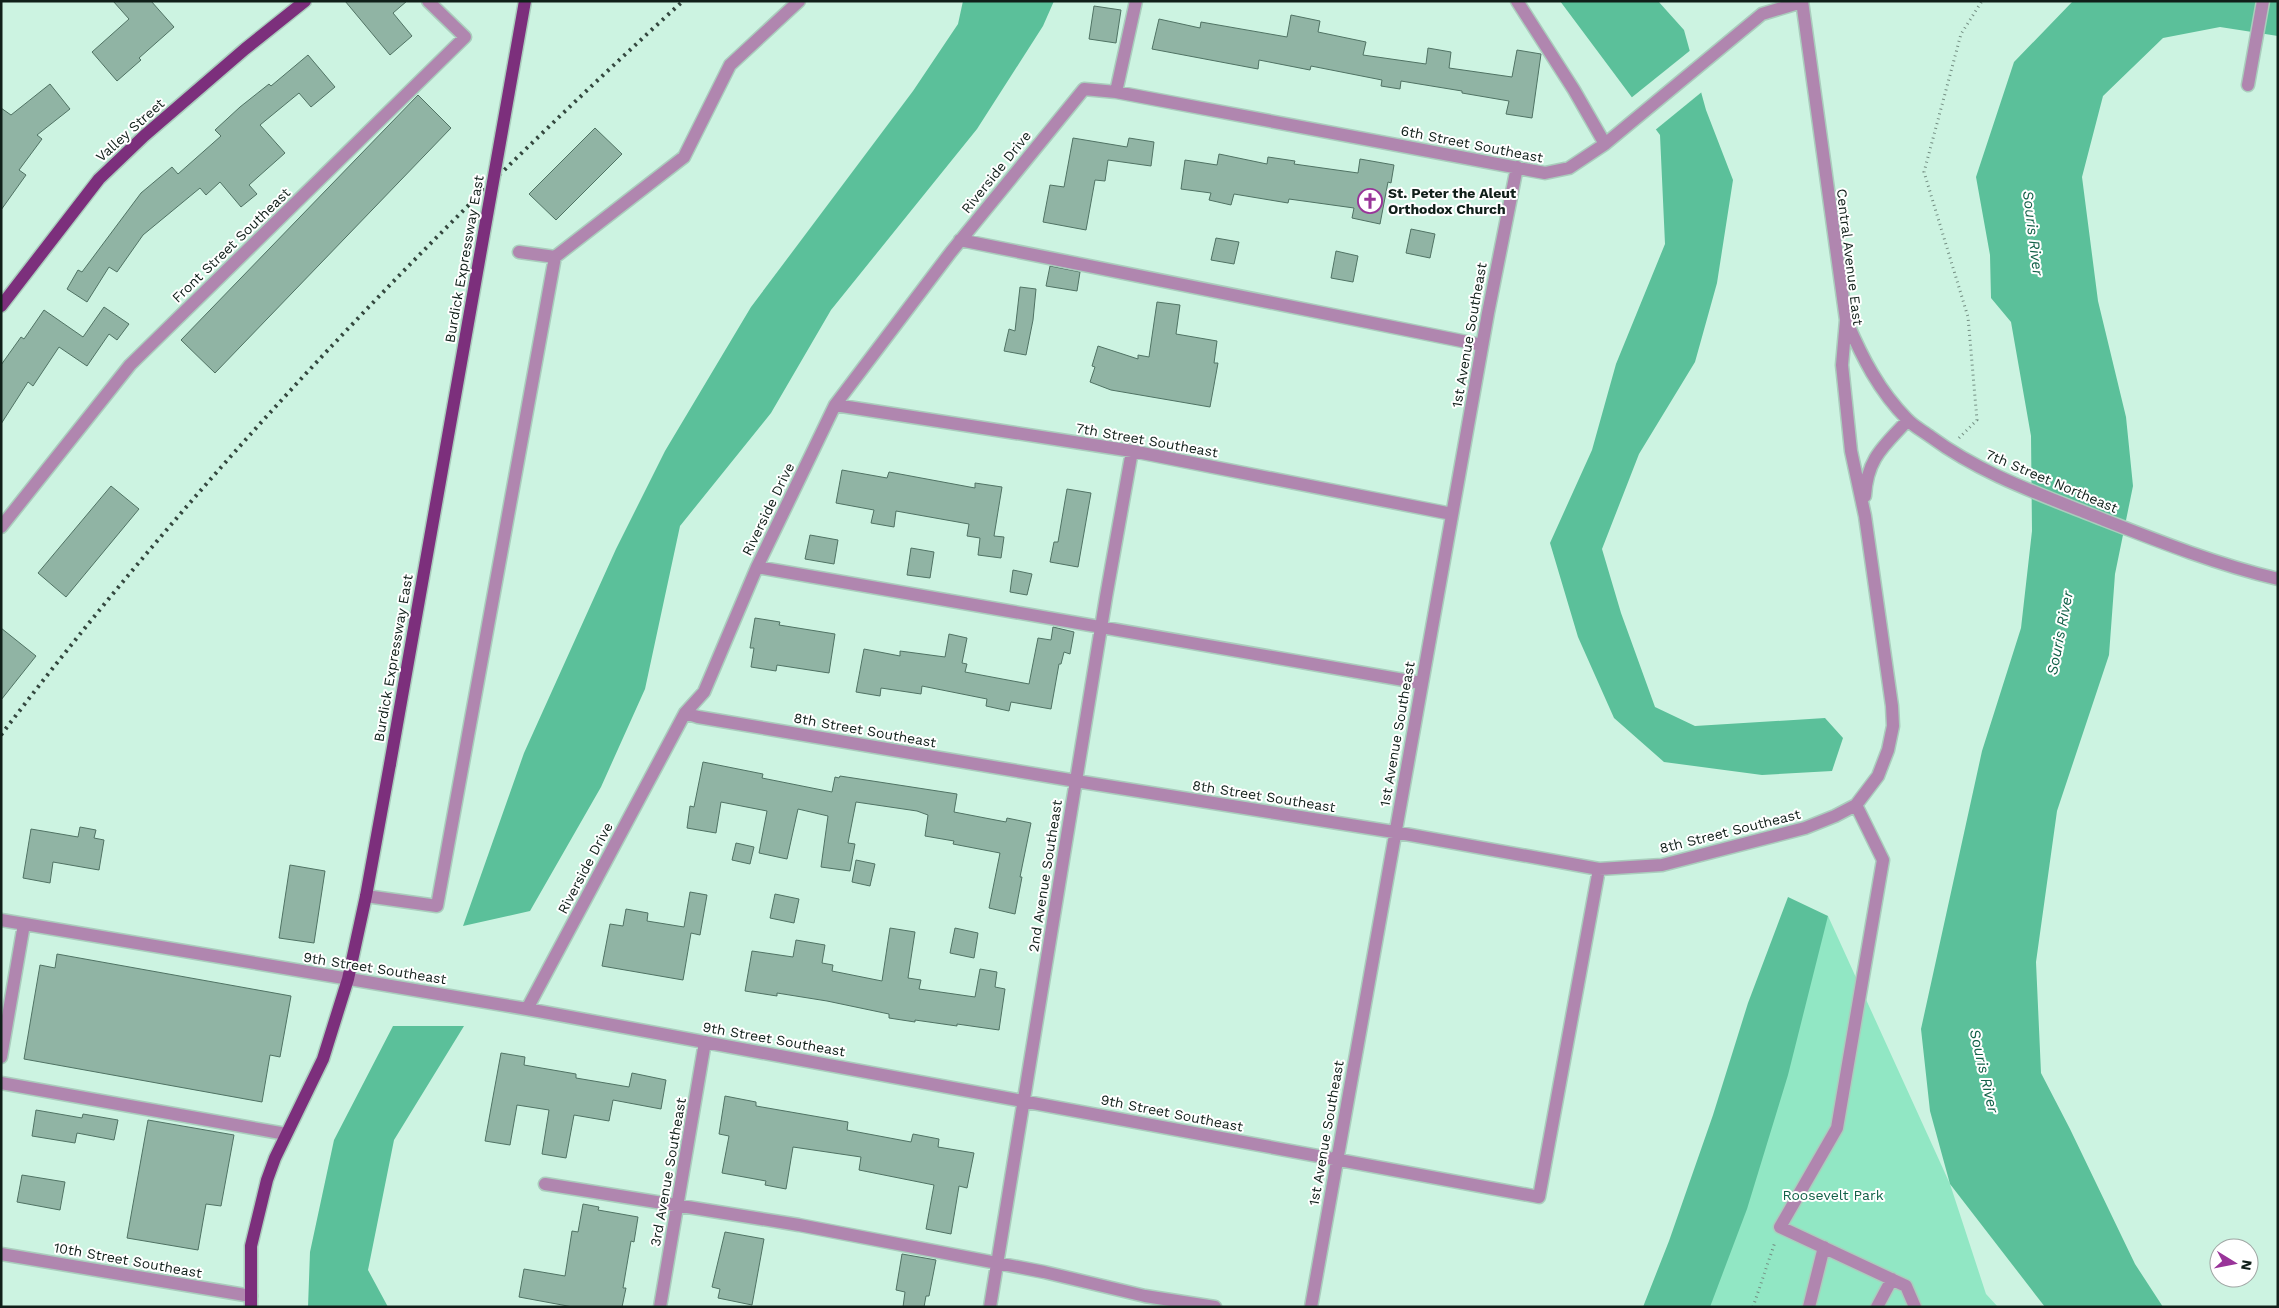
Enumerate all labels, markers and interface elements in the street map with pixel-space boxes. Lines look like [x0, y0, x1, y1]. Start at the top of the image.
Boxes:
street label: Valley Street [93, 95, 167, 165]
street label: 6th Street Southeast [1400, 122, 1545, 166]
street label: Riverside Drive [958, 128, 1034, 216]
street label: Burdick Expressway East [441, 174, 487, 344]
street label: Front Street Southeast [169, 184, 293, 306]
place label: St. Peter the Aleut Orthodox Church [1388, 185, 1516, 217]
church icon: St. Peter the Aleut Orthodox Church [1357, 188, 1383, 214]
street label: Central Avenue East [1834, 188, 1866, 327]
water label: Souris River [2019, 190, 2047, 278]
street label: 1st Avenue Southeast [1448, 261, 1490, 409]
street label: 7th Street Southeast [1075, 420, 1219, 460]
street label: 7th Street Northeast [1984, 446, 2120, 516]
street label: Riverside Drive [739, 460, 797, 558]
street label: Burdick Expressway East [370, 573, 416, 743]
water label: Souris River [2043, 588, 2077, 677]
street label: 1st Avenue Southeast [1376, 660, 1418, 808]
street label: 8th Street Southeast [792, 710, 938, 750]
street label: 8th Street Southeast [1191, 777, 1337, 815]
street label: 2nd Avenue Southeast [1025, 799, 1065, 953]
street label: 8th Street Southeast [1658, 806, 1802, 856]
street label: Riverside Drive [554, 820, 616, 916]
street label: 9th Street Southeast [302, 949, 448, 987]
street label: 9th Street Southeast [701, 1019, 847, 1059]
water label: Souris River [1966, 1027, 2003, 1116]
street label: 1st Avenue Southeast [1305, 1059, 1347, 1207]
street label: 9th Street Southeast [1099, 1091, 1245, 1135]
street label: 3rd Avenue Southeast [647, 1096, 689, 1248]
park label: Roosevelt Park [1782, 1187, 1884, 1203]
north arrow [2209, 1238, 2259, 1288]
street label: 10th Street Southeast [53, 1239, 203, 1281]
text: N [2238, 1259, 2256, 1272]

